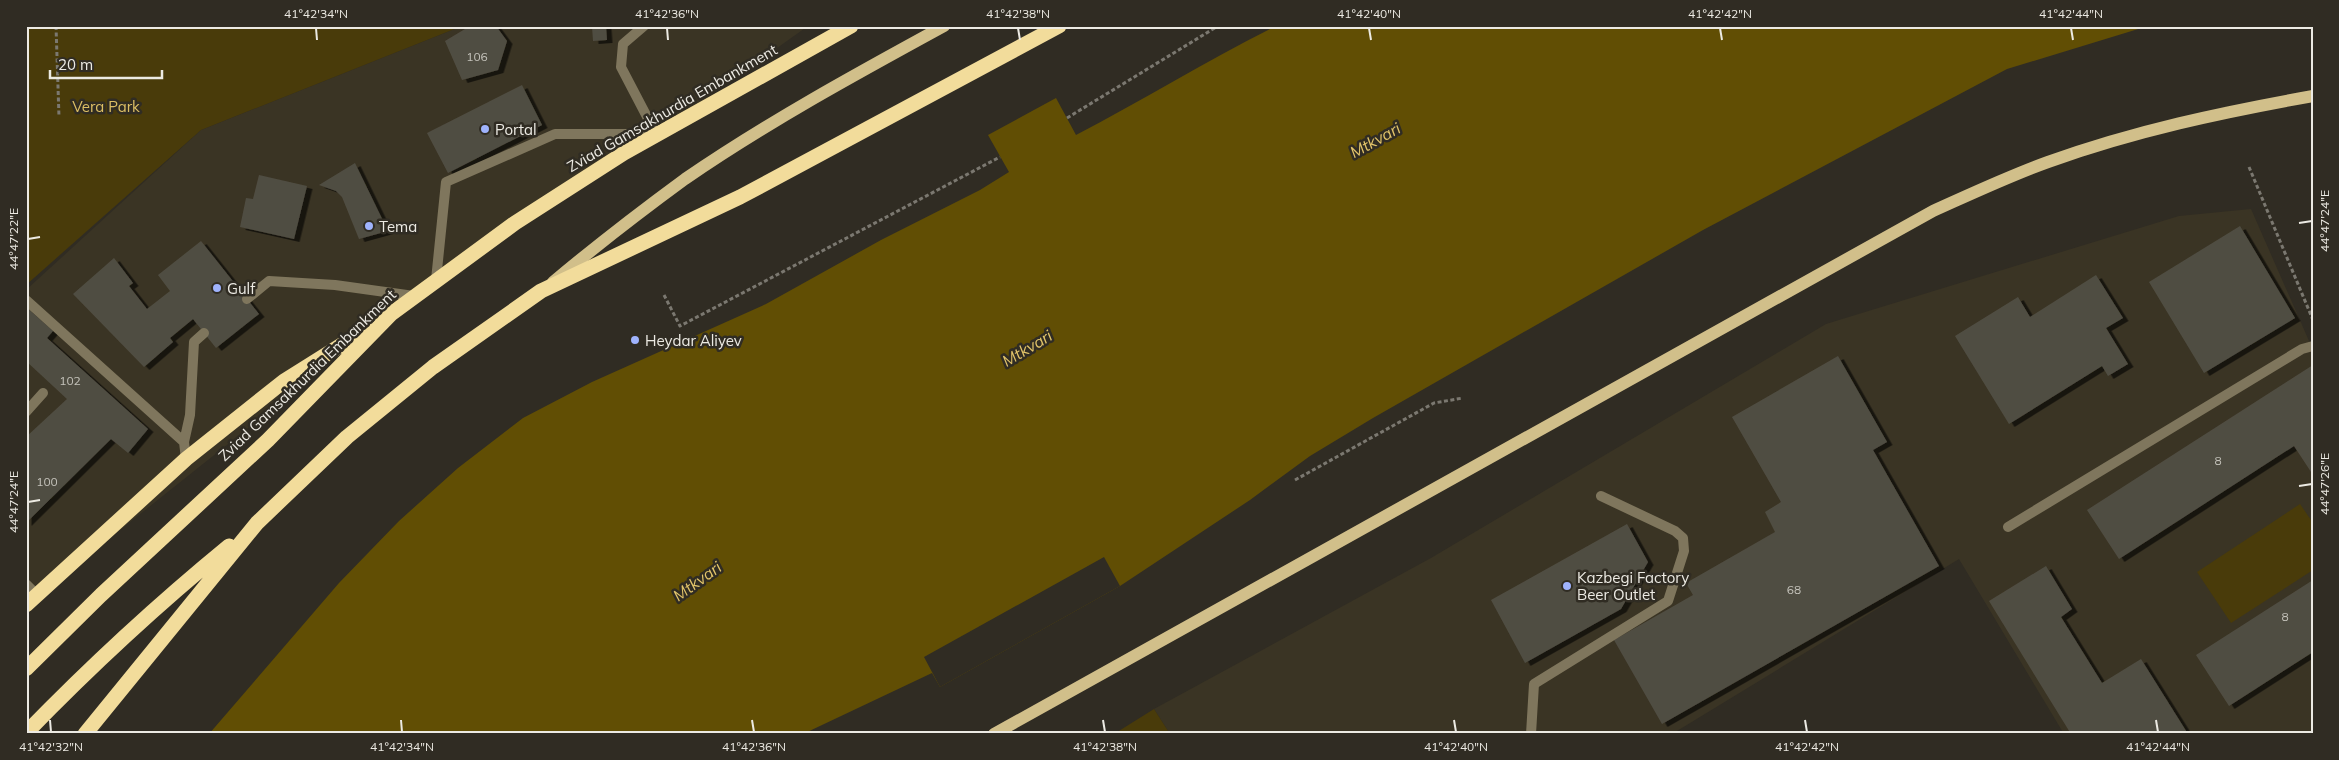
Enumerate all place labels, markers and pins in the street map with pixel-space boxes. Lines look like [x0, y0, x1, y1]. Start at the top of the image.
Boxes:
place label: Portal [495, 120, 537, 139]
marker: Portal [479, 123, 491, 135]
place label: Tema [379, 217, 417, 236]
marker: Tema [363, 220, 375, 232]
place label: Gulf [227, 279, 256, 298]
marker: Gulf [211, 282, 223, 294]
place label: Heydar Aliyev [645, 331, 742, 350]
marker: Heydar Aliyev [629, 334, 641, 346]
place label: Kazbegi Factory Beer Outlet [1577, 568, 1689, 604]
marker: Kazbegi Factory Beer Outlet [1561, 580, 1573, 592]

